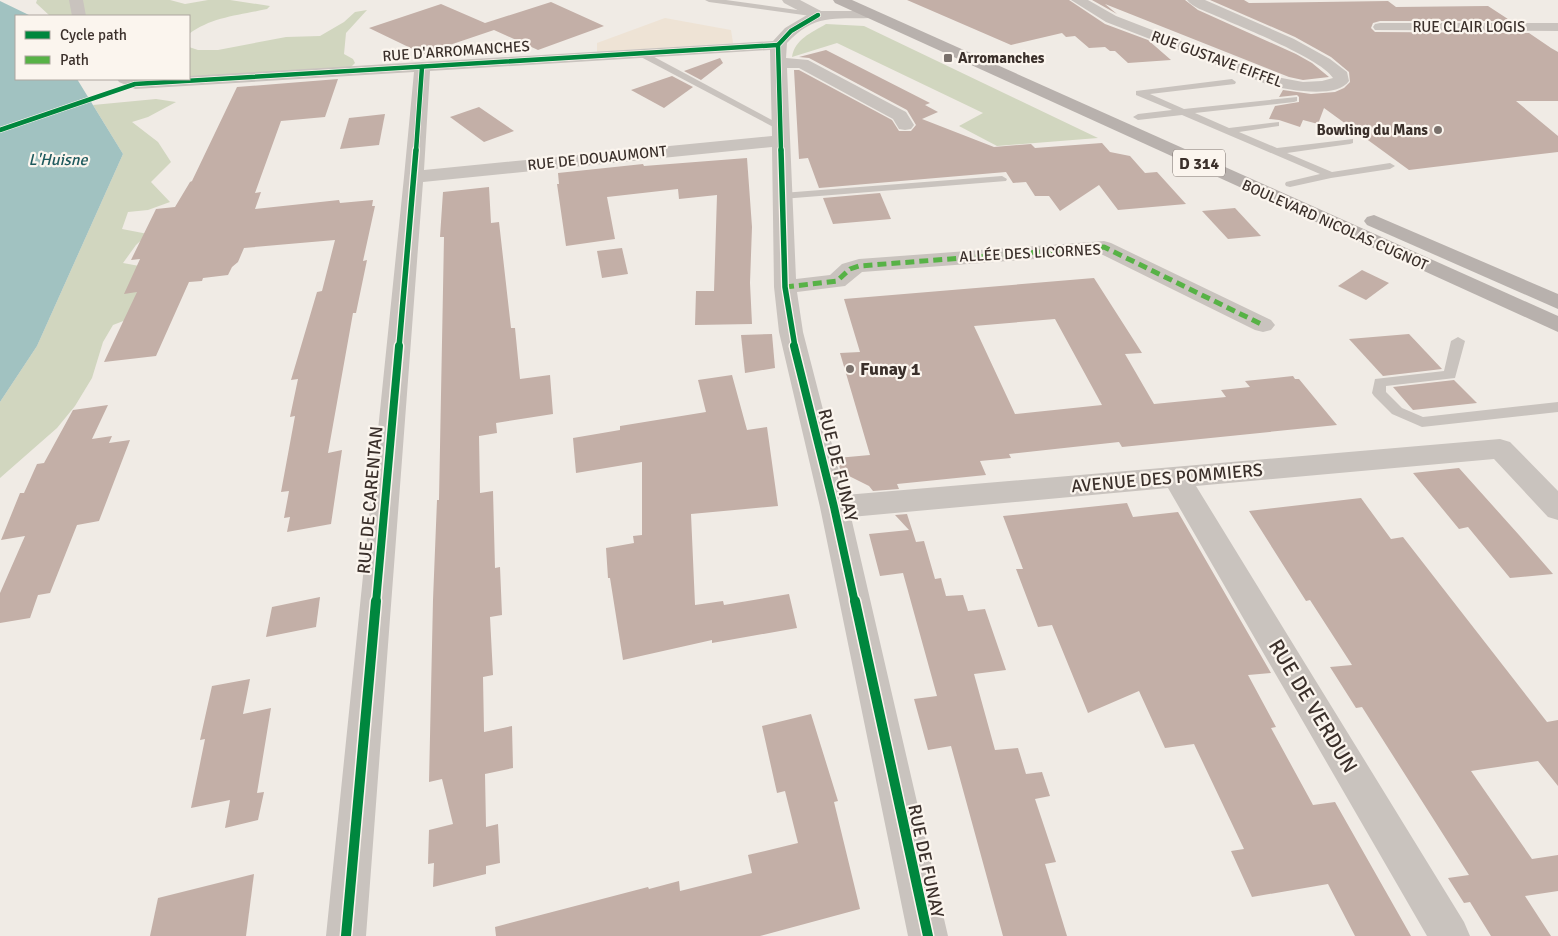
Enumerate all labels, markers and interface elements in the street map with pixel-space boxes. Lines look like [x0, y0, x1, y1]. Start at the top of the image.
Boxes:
legend [15, 15, 190, 80]
street label: RUE CLAIR LOGIS [1413, 18, 1525, 36]
text: Cycle path [60, 26, 127, 44]
street label: RUE GUSTAVE EIFFEL [1149, 27, 1285, 91]
street label: RUE D'ARROMANCHES [382, 37, 530, 65]
place label: Arromanches [958, 49, 1045, 67]
text: Path [60, 51, 89, 69]
marker: Arromanches [942, 52, 954, 64]
place label: Bowling du Mans [1316, 121, 1428, 139]
marker: Bowling du Mans [1432, 124, 1444, 136]
street label: RUE DE DOUAUMONT [526, 142, 668, 174]
water label: L'Huisne [28, 150, 89, 170]
road number: D 314 [1173, 150, 1225, 177]
street label: BOULEVARD NICOLAS CUGNOT [1239, 176, 1431, 274]
street label: ALLÉE DES LICORNES [959, 239, 1101, 266]
place label: Funay 1 [860, 358, 921, 380]
marker: Funay 1 [844, 363, 856, 375]
street label: RUE DE FUNAY [813, 406, 863, 524]
street label: RUE DE CARENTAN [353, 425, 387, 575]
street label: AVENUE DES POMMIERS [1070, 459, 1264, 497]
street label: RUE DE VERDUN [1263, 634, 1363, 778]
street label: RUE DE FUNAY [903, 802, 949, 920]

